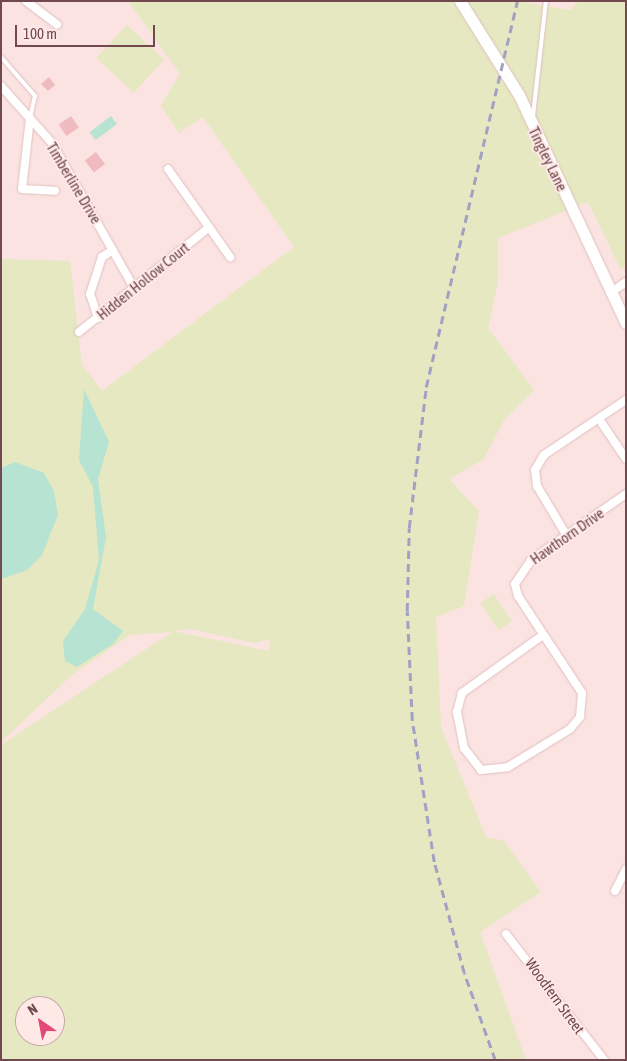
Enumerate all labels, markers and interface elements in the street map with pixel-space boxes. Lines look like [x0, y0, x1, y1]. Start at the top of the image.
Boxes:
scale bar [18, 15, 158, 47]
text: 100 m [23, 25, 57, 42]
street label: Tingley Lane [525, 124, 571, 194]
street label: Timberline Drive [43, 139, 105, 227]
street label: Hidden Hollow Court [93, 238, 193, 324]
street label: Hawthorn Drive [527, 504, 607, 568]
street label: Woodfern Street [521, 955, 589, 1037]
north arrow [15, 996, 65, 1046]
text: N [25, 1000, 40, 1018]

